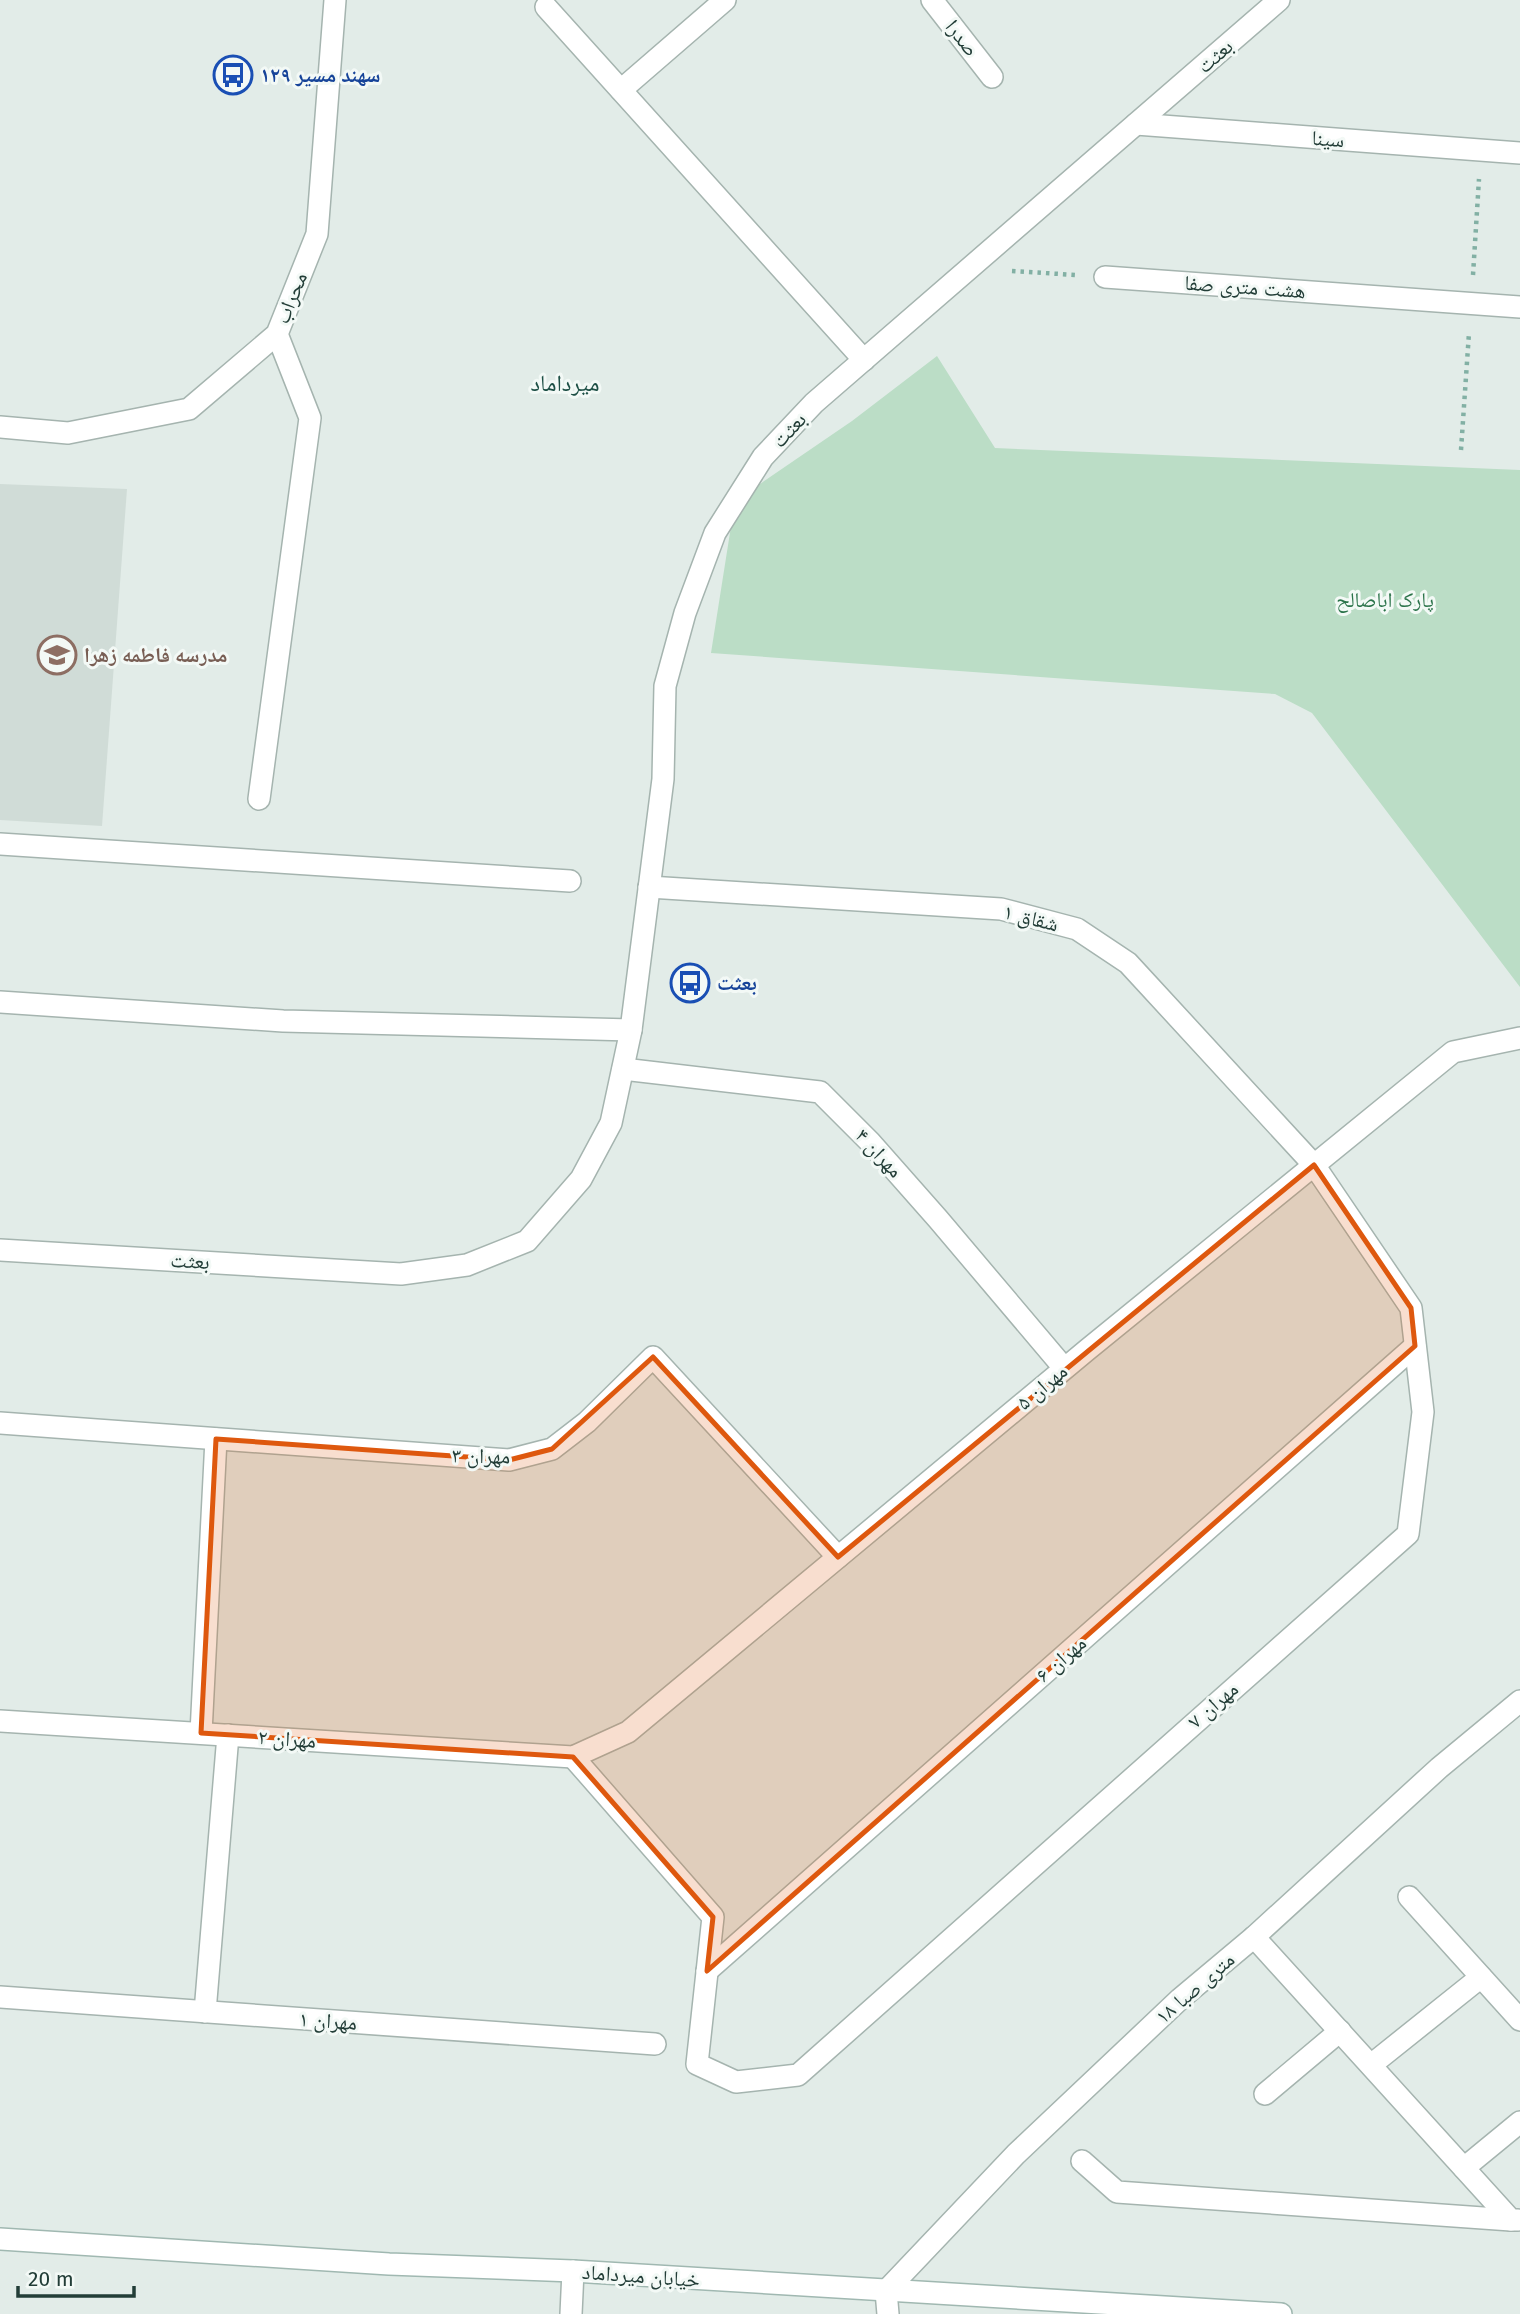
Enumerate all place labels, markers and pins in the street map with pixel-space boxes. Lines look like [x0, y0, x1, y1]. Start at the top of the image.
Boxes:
bus stop icon: سهند مسیر ۱۲۹ [212, 54, 254, 96]
place label: سهند مسیر ۱۲۹ [260, 62, 380, 88]
school or university icon: مدرسه فاطمه زهرا [36, 634, 78, 676]
place label: مدرسه فاطمه زهرا [84, 642, 228, 668]
bus stop icon: بعثت [669, 962, 711, 1004]
place label: بعثت [717, 970, 757, 996]

